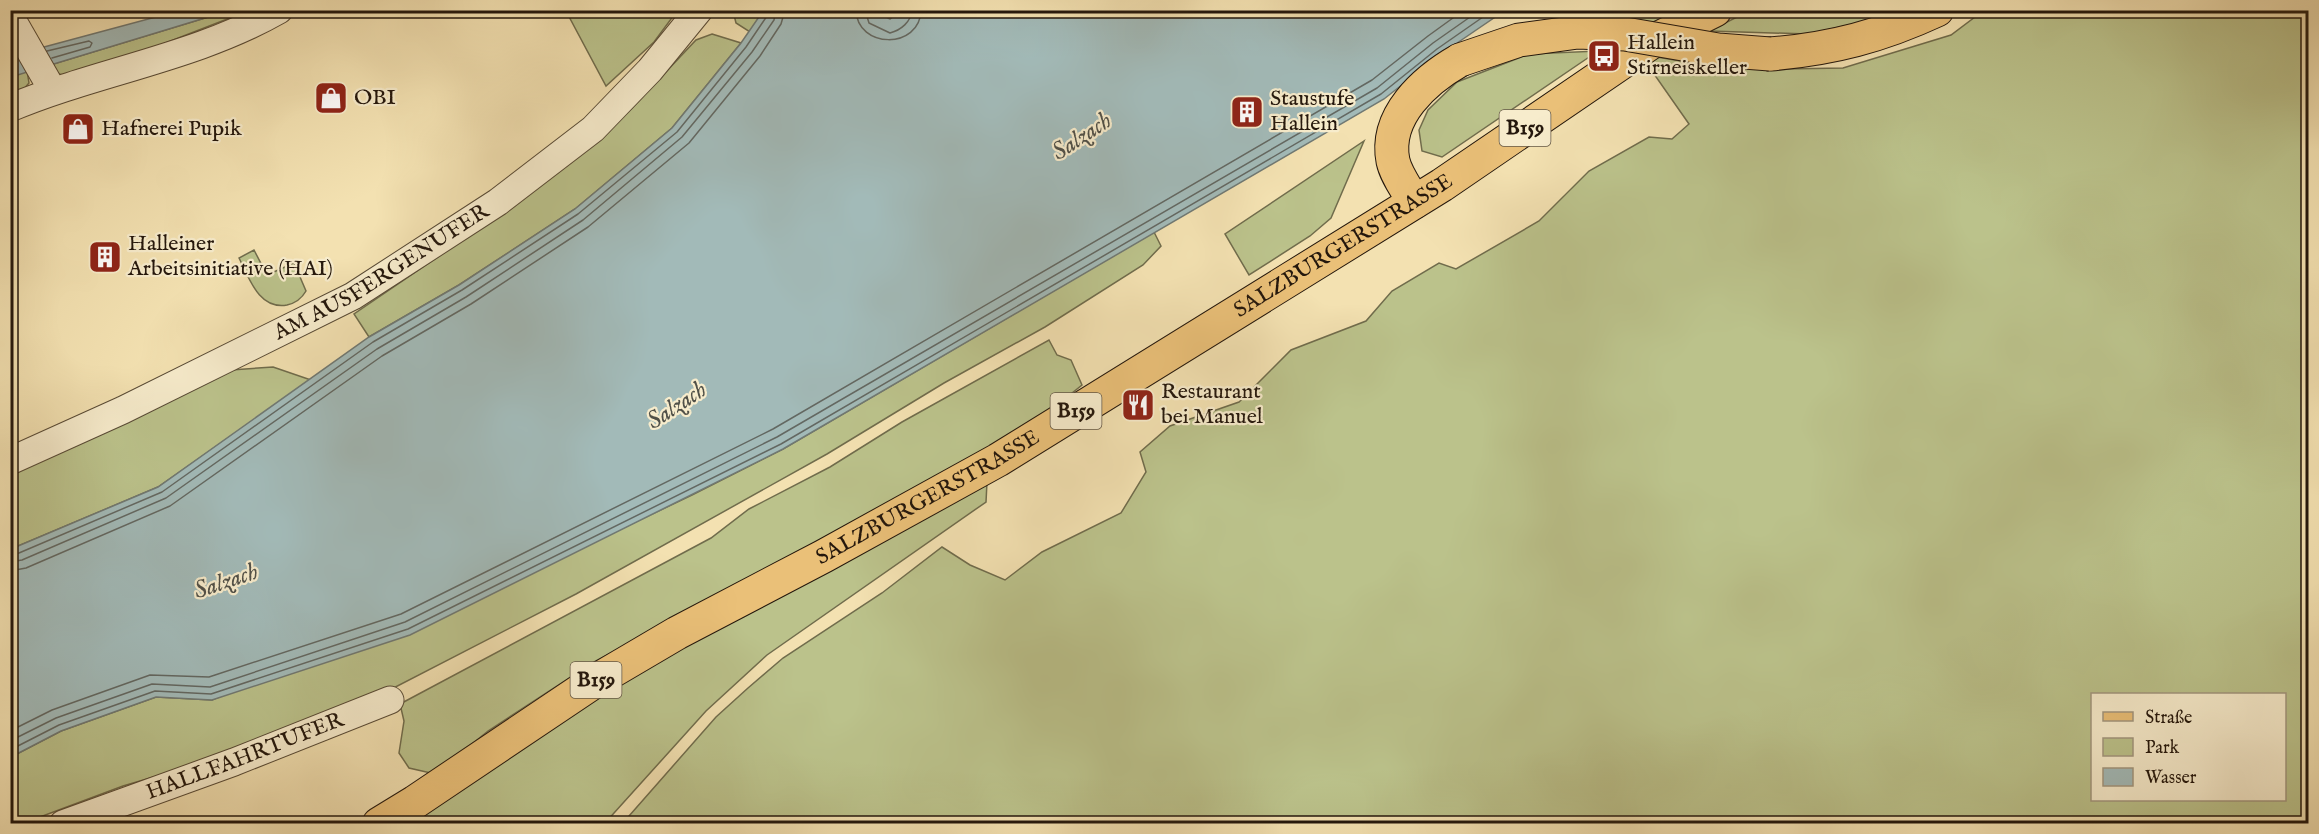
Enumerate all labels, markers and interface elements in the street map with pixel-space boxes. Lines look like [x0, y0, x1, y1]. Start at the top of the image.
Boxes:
place label: Hallein Stirneiskeller [1627, 29, 1747, 82]
bus stop icon: Hallein Stirneiskeller [1586, 38, 1622, 74]
shop icon: OBI [313, 80, 349, 116]
place label: OBI [354, 84, 396, 112]
place label: Staustufe Hallein [1270, 85, 1354, 138]
building icon: Staustufe Hallein [1229, 94, 1265, 130]
water label: Salzach [1046, 106, 1118, 168]
road number: B159 [1500, 110, 1550, 146]
shop icon: Hafnerei Pupik [60, 111, 96, 147]
place label: Hafnerei Pupik [101, 115, 242, 143]
street label: SALZBURGERSTRASSE [1229, 168, 1458, 324]
street label: AM AUSFERGENUFER [268, 197, 495, 347]
place label: Halleiner Arbeitsinitiative (HAI) [127, 230, 333, 283]
building icon: Halleiner Arbeitsinitiative (HAI) [87, 239, 123, 275]
water label: Salzach [641, 375, 713, 437]
place label: Restaurant bei Manuel [1161, 378, 1263, 431]
restaurant icon: Restaurant bei Manuel [1120, 387, 1156, 423]
road number: B159 [1050, 393, 1102, 429]
street label: SALZBURGERSTRASSE [811, 424, 1045, 572]
water label: Salzach [190, 557, 262, 607]
road number: B159 [570, 662, 622, 698]
legend [2091, 693, 2286, 801]
street label: HALLFAHRTUFER [142, 705, 349, 807]
text: Straße [2145, 707, 2192, 730]
text: Park [2145, 737, 2180, 760]
text: Wasser [2145, 767, 2197, 790]

